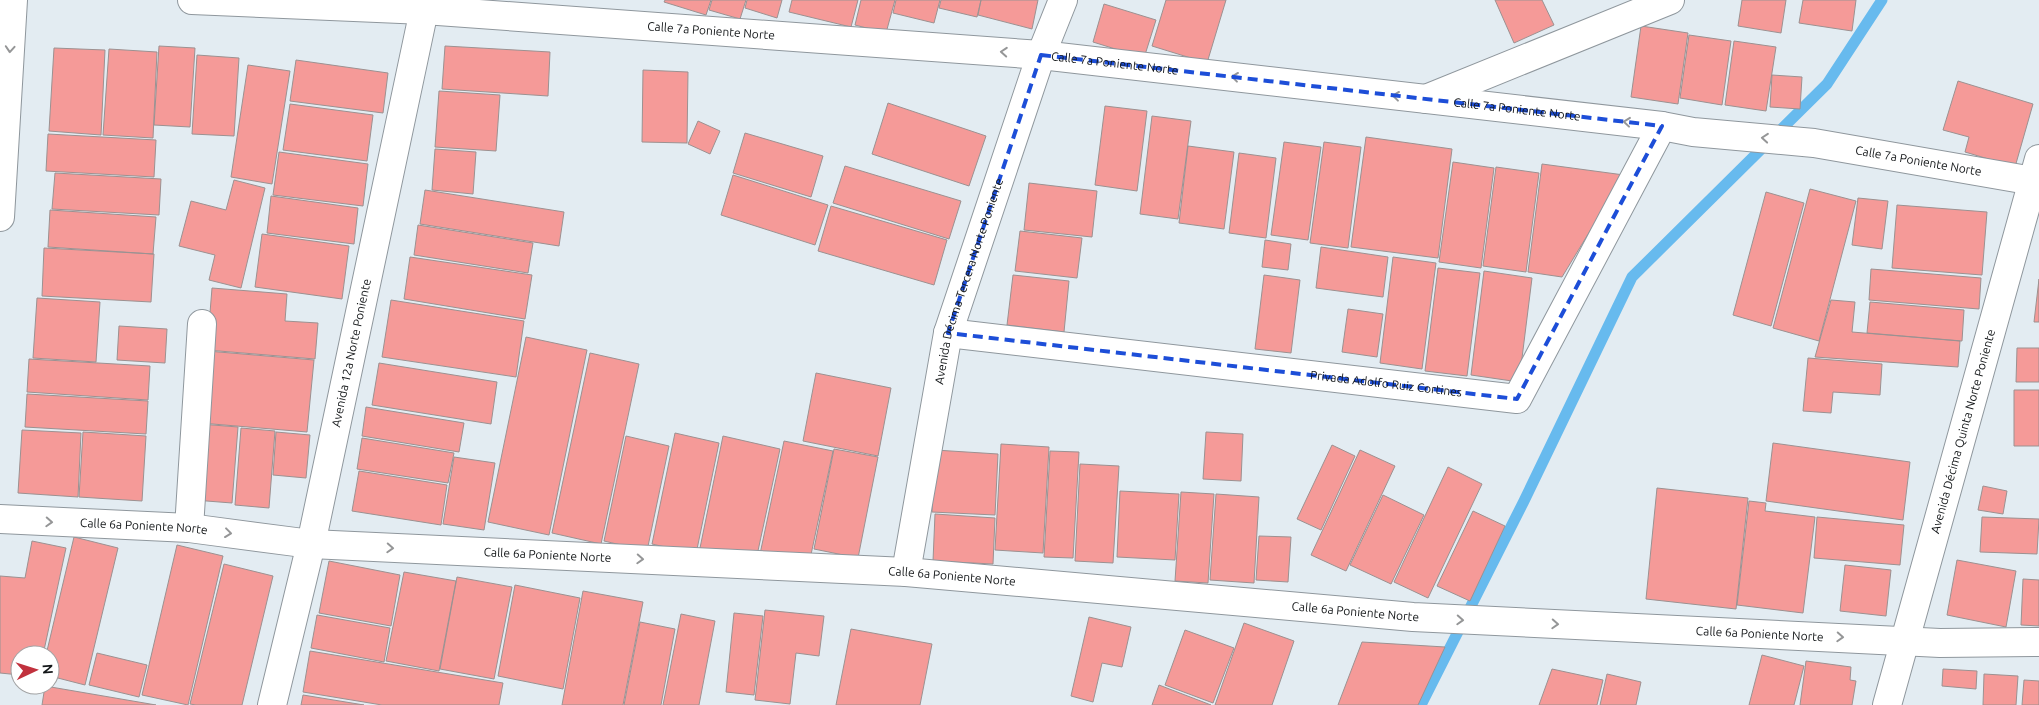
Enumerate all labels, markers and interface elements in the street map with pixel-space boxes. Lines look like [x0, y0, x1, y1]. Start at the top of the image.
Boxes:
street label: Calle 7a Poniente Norte [647, 19, 775, 42]
one-way arrow [5, 45, 16, 53]
one-way arrow [1000, 47, 1008, 58]
street label: Calle 7a Poniente Norte [1050, 49, 1179, 77]
one-way arrow [1231, 72, 1239, 83]
one-way arrow [1392, 91, 1400, 102]
street label: Calle 7a Poniente Norte [1453, 95, 1581, 123]
one-way arrow [1623, 117, 1631, 128]
one-way arrow [1761, 133, 1769, 144]
street label: Calle 7a Poniente Norte [1854, 143, 1983, 178]
street label: Avenida Décima Tercera Norte Poniente [932, 177, 1005, 385]
street label: Avenida 12a Norte Poniente [329, 277, 373, 428]
street label: Avenida Décima Quinta Norte Poniente [1928, 328, 1997, 535]
street label: Privada Adolfo Ruiz Cortines [1309, 368, 1463, 399]
street label: Calle 6a Poniente Norte [80, 516, 208, 536]
one-way arrow [45, 517, 53, 528]
one-way arrow [225, 527, 233, 538]
one-way arrow [386, 542, 394, 553]
street label: Calle 6a Poniente Norte [483, 545, 612, 564]
one-way arrow [636, 554, 644, 565]
street label: Calle 6a Poniente Norte [888, 564, 1016, 588]
street label: Calle 6a Poniente Norte [1291, 599, 1419, 623]
one-way arrow [1456, 614, 1464, 625]
one-way arrow [1551, 619, 1559, 630]
street label: Calle 6a Poniente Norte [1696, 624, 1824, 643]
one-way arrow [1836, 632, 1844, 643]
north arrow [10, 645, 60, 695]
text: N [40, 663, 56, 675]

